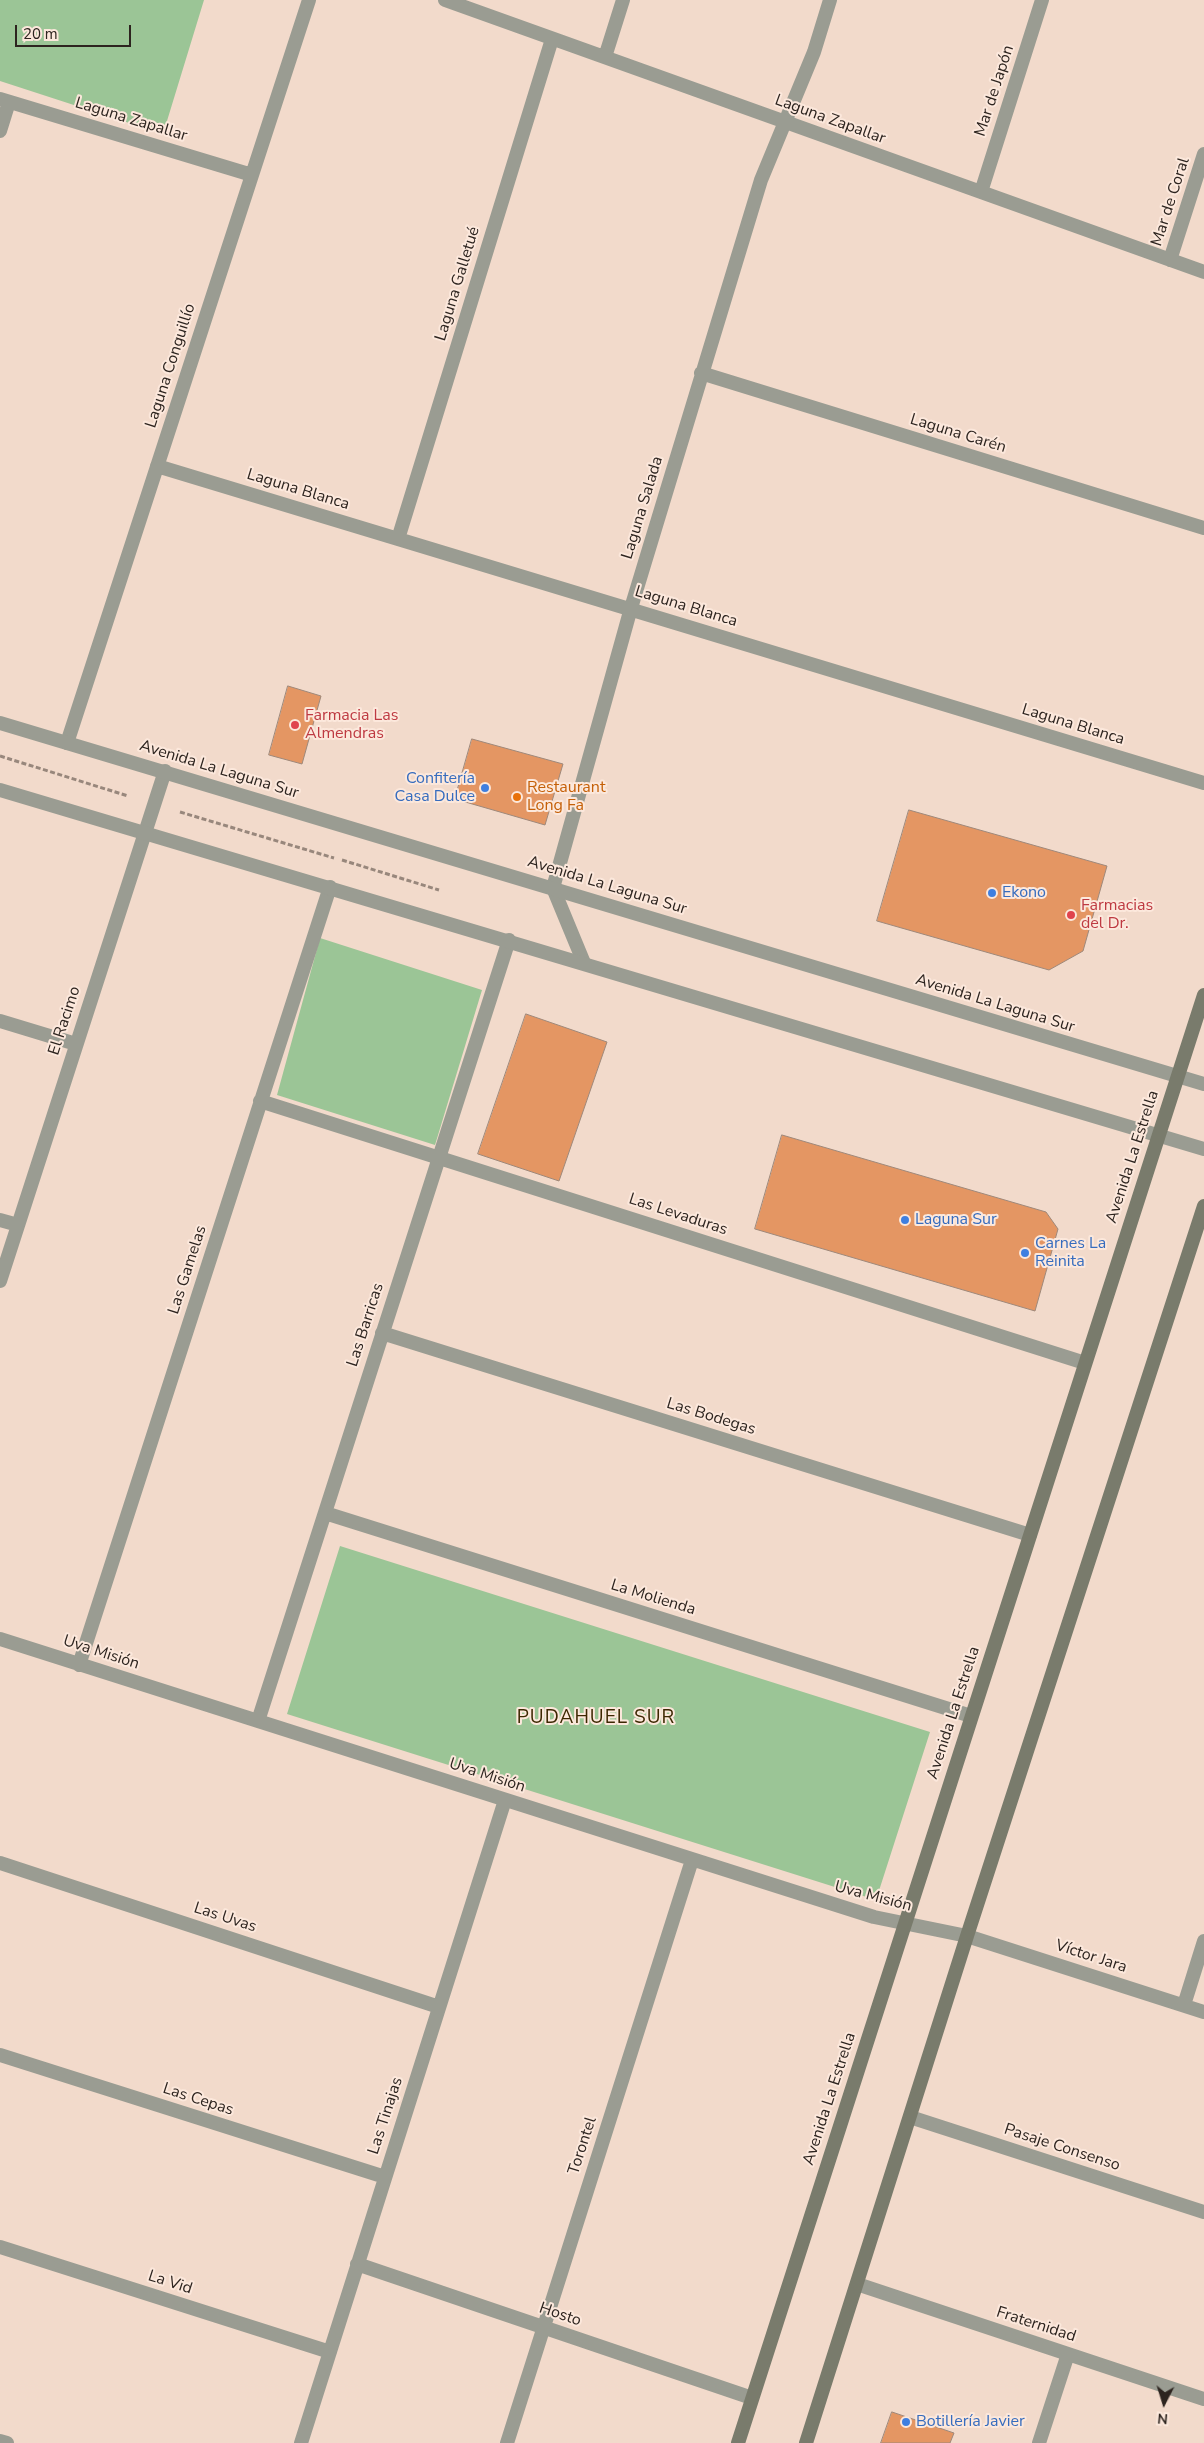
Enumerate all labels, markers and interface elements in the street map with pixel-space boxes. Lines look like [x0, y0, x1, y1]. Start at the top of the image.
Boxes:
scale bar [18, 15, 134, 47]
text: 20 m [23, 24, 58, 44]
street label: Mar de Japón [971, 43, 1019, 139]
street label: Laguna Zapallar [772, 91, 888, 149]
street label: Laguna Zapallar [73, 94, 189, 146]
street label: Mar de Coral [1148, 155, 1194, 249]
street label: Laguna Galletué [432, 225, 484, 343]
street label: Laguna Conguillío [142, 301, 200, 431]
street label: Laguna Carén [908, 410, 1008, 458]
street label: Laguna Salada [618, 454, 668, 562]
street label: Laguna Blanca [244, 465, 352, 515]
street label: Laguna Blanca [632, 582, 740, 632]
street label: Laguna Blanca [1019, 700, 1127, 750]
place label: Farmacia Las Almendras [305, 706, 398, 744]
marker: Farmacia Las Almendras [289, 719, 301, 731]
street label: Avenida La Laguna Sur [137, 737, 301, 803]
place label: Confitería Casa Dulce [394, 769, 475, 807]
place label: Restaurant Long Fa [527, 778, 606, 816]
marker: Confitería Casa Dulce [479, 782, 491, 794]
marker: Restaurant Long Fa [511, 791, 523, 803]
street label: Avenida La Laguna Sur [525, 853, 689, 919]
place label: Ekono [1002, 883, 1046, 903]
marker: Ekono [986, 887, 998, 899]
place label: Farmacias del Dr. [1081, 896, 1153, 934]
marker: Farmacias del Dr. [1065, 909, 1077, 921]
street label: Avenida La Laguna Sur [913, 971, 1077, 1037]
street label: El Racimo [45, 984, 85, 1058]
street label: Avenida La Estrella [1102, 1088, 1164, 1226]
street label: Las Levaduras [626, 1190, 730, 1240]
place label: Laguna Sur [915, 1210, 997, 1230]
marker: Laguna Sur [899, 1214, 911, 1226]
street label: Las Gamelas [165, 1223, 211, 1317]
place label: Carnes La Reinita [1035, 1234, 1106, 1272]
marker: Carnes La Reinita [1019, 1247, 1031, 1259]
street label: Las Barricas [343, 1281, 389, 1369]
street label: Las Bodegas [664, 1394, 758, 1440]
street label: La Molienda [608, 1576, 698, 1620]
street label: Uva Misión [60, 1632, 142, 1674]
street label: Avenida La Estrella [923, 1644, 985, 1782]
district label: PUDAHUEL SUR [515, 1707, 677, 1729]
street label: Uva Misión [446, 1755, 528, 1797]
street label: Uva Misión [832, 1877, 914, 1917]
street label: Las Uvas [191, 1899, 259, 1937]
street label: Víctor Jara [1053, 1936, 1129, 1978]
street label: Avenida La Estrella [799, 2030, 861, 2168]
street label: Las Tinajas [365, 2075, 407, 2157]
street label: Las Cepas [160, 2080, 236, 2120]
street label: Torontel [565, 2115, 601, 2177]
street label: Pasaje Consenso [1002, 2120, 1122, 2176]
street label: La Vid [145, 2267, 195, 2299]
street label: Hosto [536, 2299, 584, 2331]
street label: Fraternidad [994, 2303, 1078, 2347]
north arrow [1139, 2378, 1189, 2428]
text: N [1157, 2409, 1169, 2428]
place label: Botillería Javier [916, 2412, 1025, 2432]
marker: Botillería Javier [900, 2416, 912, 2428]

